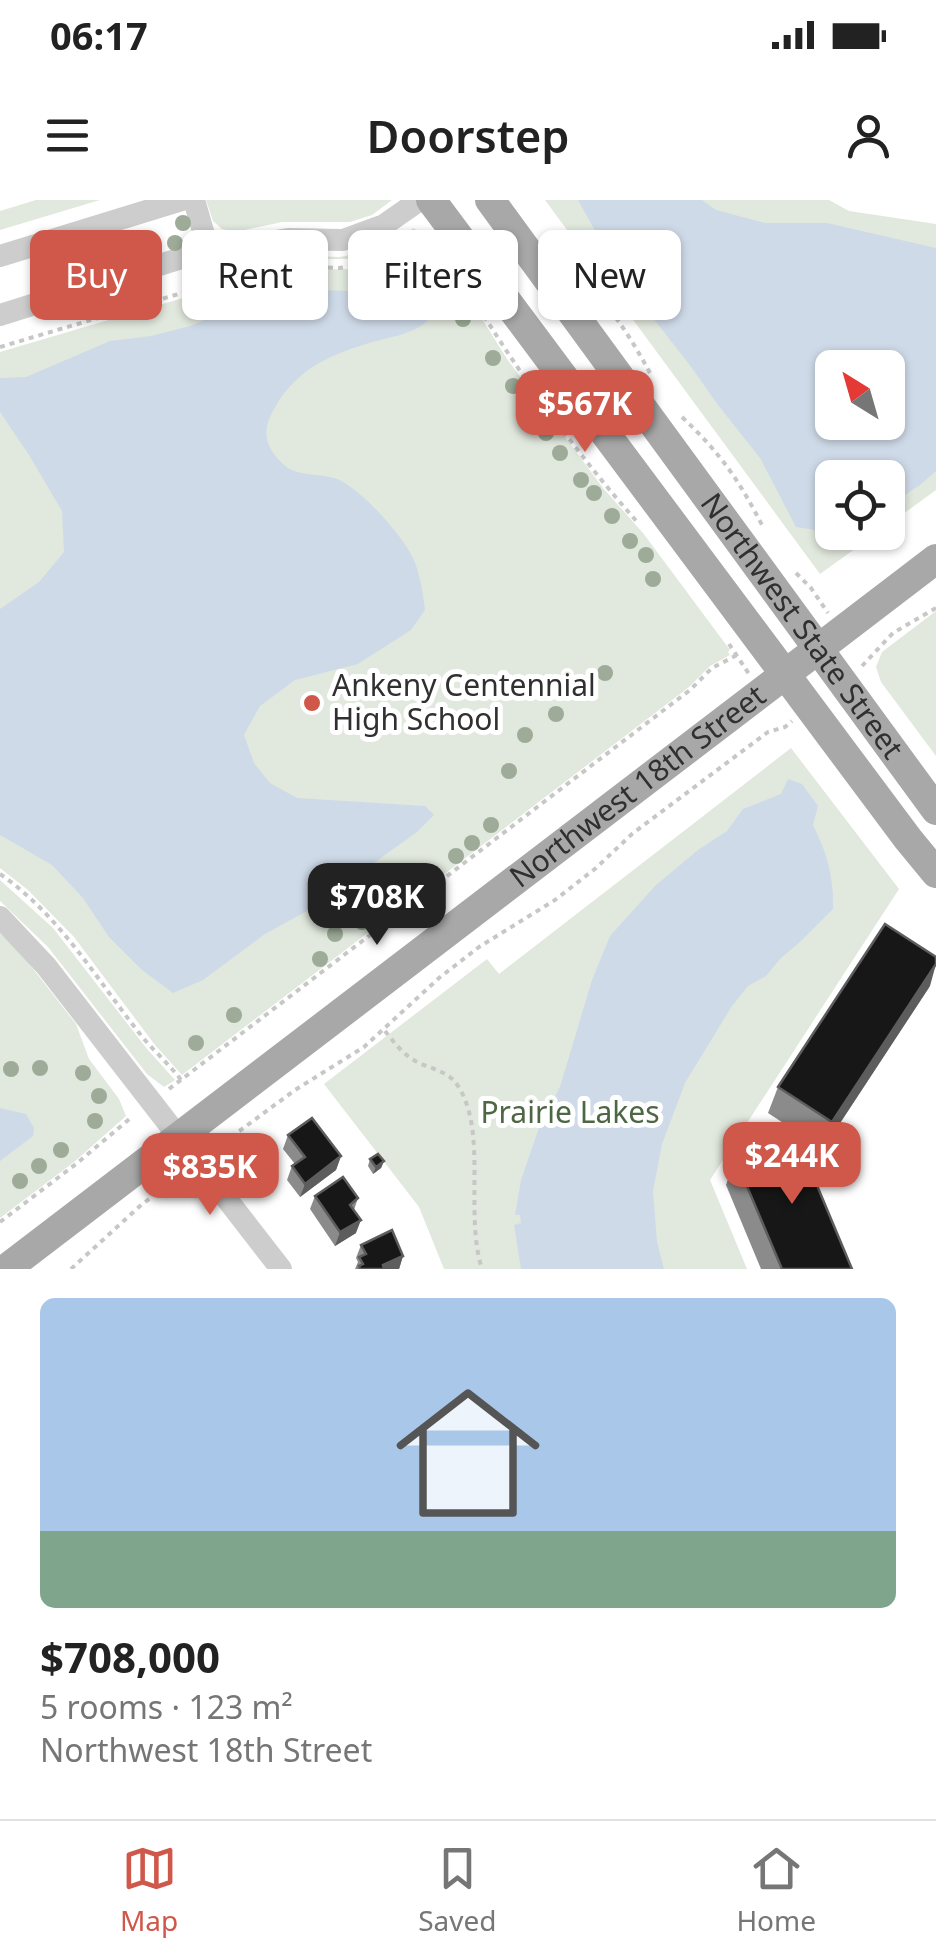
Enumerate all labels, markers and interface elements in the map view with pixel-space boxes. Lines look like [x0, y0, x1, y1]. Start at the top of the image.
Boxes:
text: 06:17 [50, 9, 148, 61]
text: Doorstep [367, 105, 569, 166]
icon: menu [40, 108, 95, 163]
icon: person [841, 108, 896, 163]
chip: Buy [30, 230, 162, 320]
chip: Rent [182, 230, 328, 320]
chip: Filters [348, 230, 518, 320]
chip: New [538, 230, 681, 320]
north arrow [815, 350, 905, 440]
map controls [815, 350, 905, 550]
pin: $567K [515, 370, 655, 455]
text: $567K [538, 381, 632, 424]
button: locate [815, 460, 905, 550]
street label: Northwest State Street [692, 484, 914, 767]
place label: Ankeny Centennial High School [332, 664, 596, 739]
street label: Northwest 18th Street [501, 674, 773, 896]
marker: Ankeny Centennial High School [301, 692, 323, 714]
pin: $708K [307, 863, 447, 948]
text: $708K [330, 874, 424, 917]
park label: Prairie Lakes [480, 1091, 660, 1132]
pin: $244K [722, 1122, 862, 1207]
pin: $835K [140, 1133, 280, 1218]
text: $244K [745, 1133, 839, 1176]
text: $835K [163, 1144, 257, 1187]
icon: home [378, 1363, 558, 1543]
text: $708,000 [40, 1628, 220, 1685]
text: 5 rooms · 123 m² [40, 1685, 293, 1728]
text: Northwest 18th Street [40, 1728, 372, 1771]
tab: Map [120, 1841, 178, 1939]
tab: Saved [418, 1841, 496, 1939]
tab: Home [736, 1841, 816, 1939]

